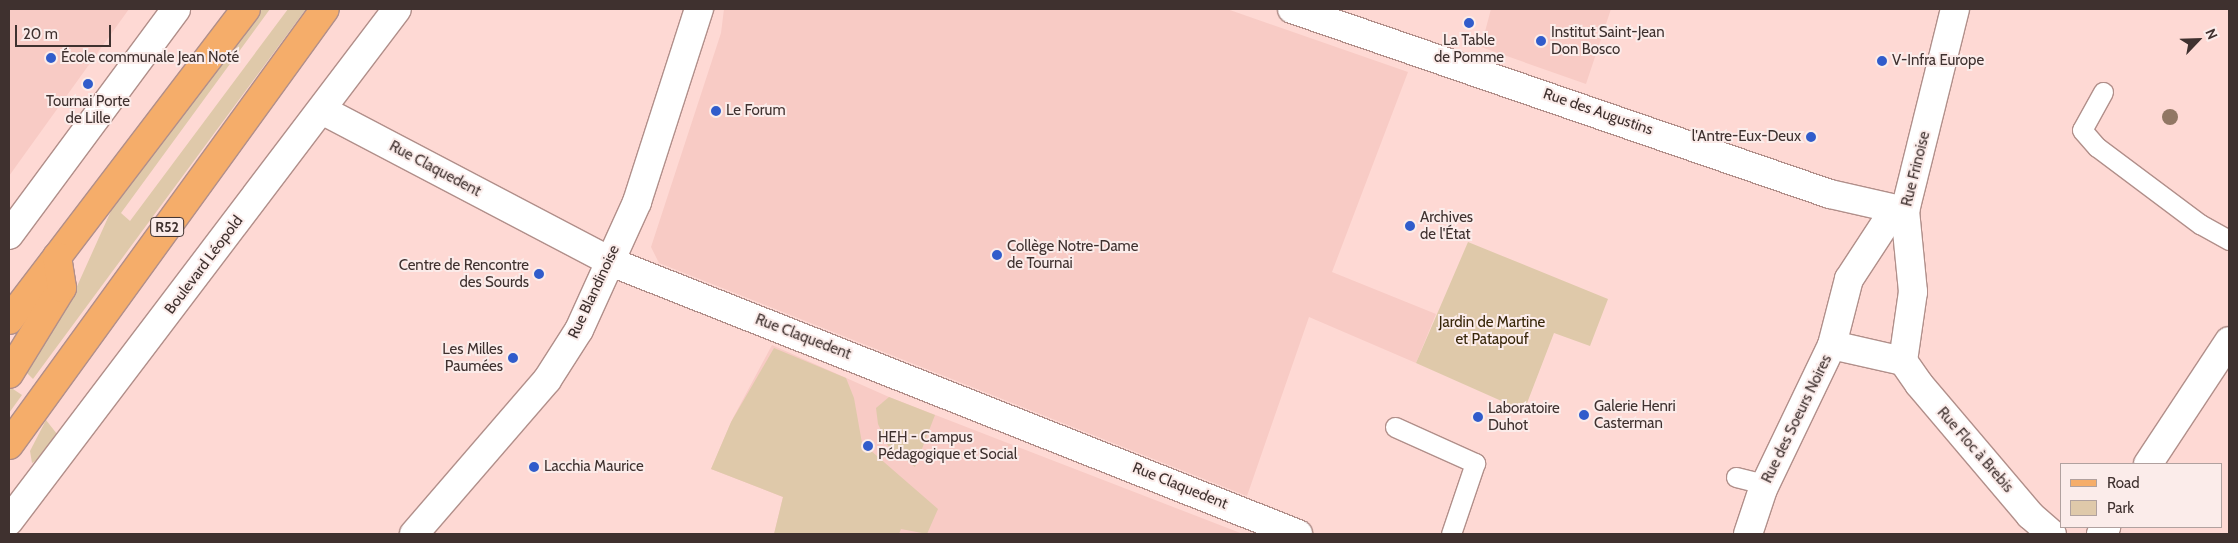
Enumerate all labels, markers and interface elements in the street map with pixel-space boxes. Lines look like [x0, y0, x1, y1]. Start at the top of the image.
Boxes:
scale bar [18, 15, 114, 47]
north arrow [2173, 15, 2223, 65]
marker: La Table de Pomme [1463, 17, 1475, 29]
place label: Institut Saint-Jean Don Bosco [1551, 23, 1665, 58]
text: 20 m [23, 25, 58, 43]
text: N [2201, 26, 2222, 42]
place label: La Table de Pomme [1434, 31, 1504, 66]
marker: Institut Saint-Jean Don Bosco [1535, 35, 1547, 47]
place label: École communale Jean Noté [61, 49, 239, 67]
marker: École communale Jean Noté [45, 52, 57, 64]
place label: V-Infra Europe [1892, 52, 1984, 70]
marker: V-Infra Europe [1876, 55, 1888, 67]
marker: Tournai Porte de Lille [82, 78, 94, 90]
street label: Rue des Augustins [1541, 85, 1655, 139]
place label: Tournai Porte de Lille [46, 92, 130, 127]
place label: Le Forum [726, 102, 786, 120]
marker: Le Forum [710, 105, 722, 117]
place label: l'Antre-Eux-Deux [1692, 128, 1801, 146]
street label: Rue Frinoise [1898, 130, 1934, 208]
marker: l'Antre-Eux-Deux [1805, 131, 1817, 143]
street label: Rue Claquedent [386, 137, 484, 201]
place label: Archives de l'État [1420, 208, 1473, 243]
street label: Boulevard Léopold [161, 212, 247, 318]
road number: R52 [150, 216, 184, 238]
marker: Archives de l'État [1404, 220, 1416, 232]
place label: Collège Notre-Dame de Tournai [1007, 237, 1138, 272]
street label: Rue Blandinoise [565, 242, 623, 342]
marker: Collège Notre-Dame de Tournai [991, 249, 1003, 261]
place label: Centre de Rencontre des Sourds [399, 256, 529, 291]
marker: Centre de Rencontre des Sourds [533, 268, 545, 280]
street label: Rue Claquedent [753, 311, 853, 363]
park label: Jardin de Martine et Patapouf [1439, 313, 1545, 348]
place label: Les Milles Paumées [442, 340, 503, 375]
marker: Les Milles Paumées [507, 352, 519, 364]
street label: Rue des Soeurs Noires [1758, 352, 1836, 486]
place label: Galerie Henri Casterman [1594, 397, 1676, 432]
place label: Laboratoire Duhot [1488, 399, 1560, 434]
street label: Rue Floc à Brebis [1933, 404, 2017, 496]
marker: Galerie Henri Casterman [1578, 409, 1590, 421]
marker: Laboratoire Duhot [1472, 411, 1484, 423]
place label: HEH - Campus Pédagogique et Social [878, 428, 1017, 463]
marker: HEH - Campus Pédagogique et Social [862, 440, 874, 452]
place label: Lacchia Maurice [544, 458, 644, 476]
street label: Rue Claquedent [1130, 459, 1230, 513]
marker: Lacchia Maurice [528, 461, 540, 473]
legend [2060, 463, 2223, 528]
text: Road [2107, 474, 2140, 492]
text: Park [2107, 499, 2134, 517]

